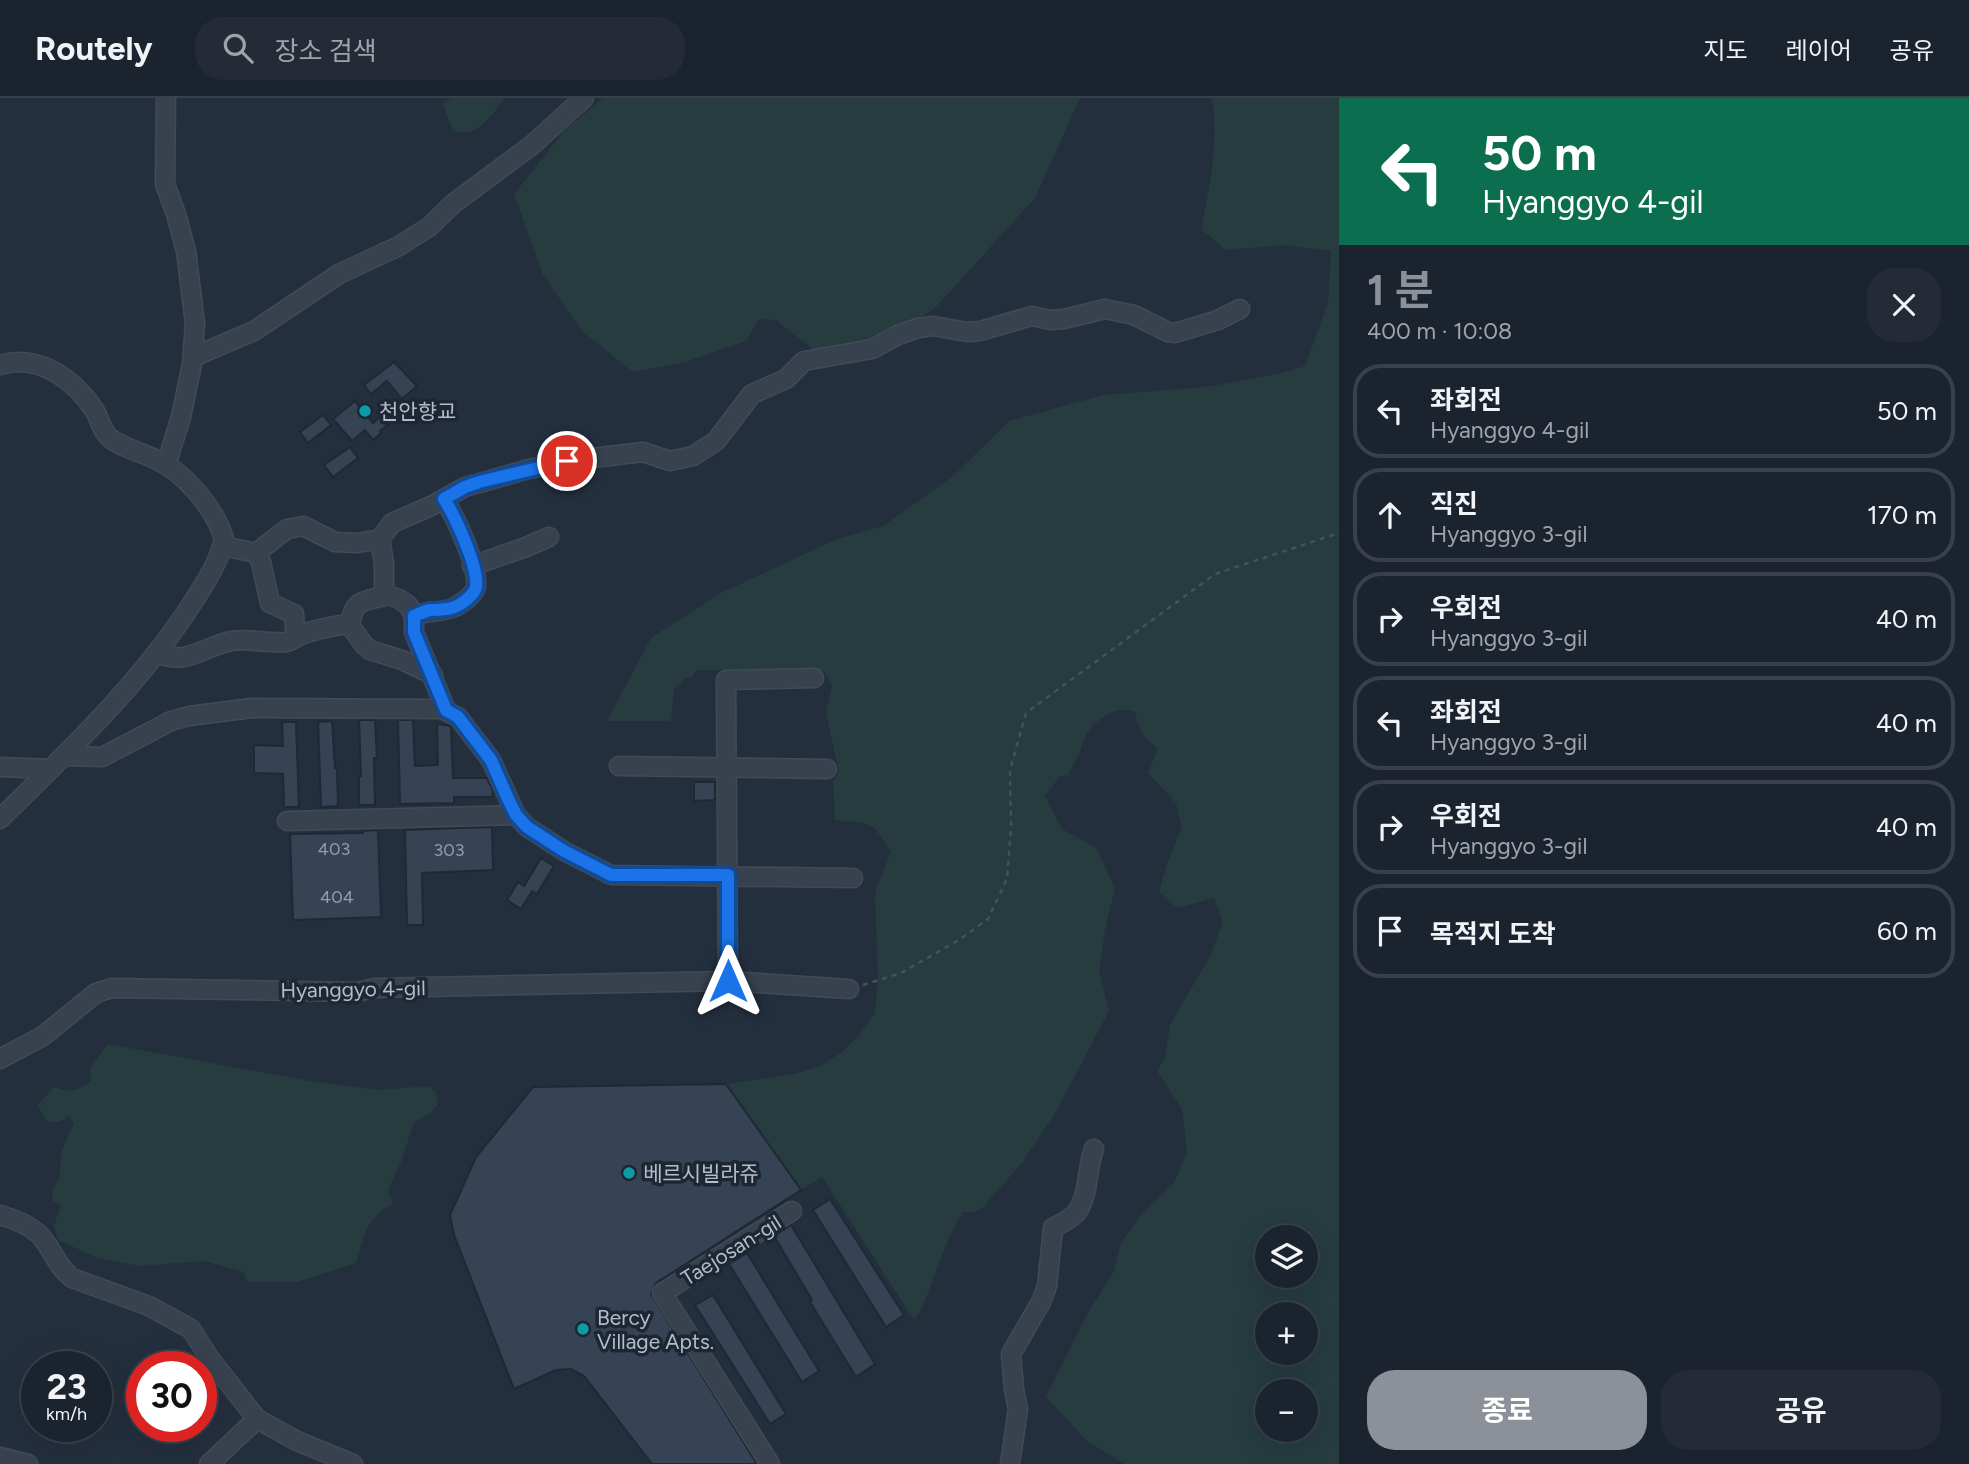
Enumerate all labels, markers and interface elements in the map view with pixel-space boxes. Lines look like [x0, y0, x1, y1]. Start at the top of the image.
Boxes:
search box [195, 17, 685, 80]
text: Routely [35, 29, 153, 68]
icon: search [219, 29, 257, 67]
text: 장소 검색 [275, 35, 377, 67]
text: 지도 [1703, 36, 1748, 65]
text: 레이어 [1786, 36, 1852, 65]
text: 공유 [1890, 36, 1934, 65]
text: 50 m [1482, 123, 1597, 182]
icon: left [1367, 126, 1458, 217]
text: Hyanggyo 4-gil [1482, 183, 1704, 221]
text: 1 분 [1367, 265, 1433, 316]
button: close [1867, 268, 1941, 342]
text: 400 m · 10:08 [1367, 317, 1512, 345]
text: 좌회전 [1430, 384, 1502, 416]
icon: left [1371, 392, 1409, 430]
text: 50 m [1877, 395, 1937, 427]
place label: 천안향교 [379, 399, 456, 424]
marker: 천안향교 [357, 403, 373, 419]
text: Hyanggyo 4-gil [1430, 416, 1589, 444]
pin [537, 431, 597, 491]
icon: arrive [548, 442, 586, 480]
text: 직진 [1430, 488, 1478, 520]
icon: ahead [1371, 496, 1409, 534]
text: 170 m [1867, 499, 1937, 531]
text: Hyanggyo 3-gil [1430, 520, 1588, 548]
text: 우회전 [1430, 592, 1502, 624]
icon: right [1371, 600, 1409, 638]
text: 40 m [1876, 603, 1937, 635]
text: Hyanggyo 3-gil [1430, 624, 1588, 652]
text: 좌회전 [1430, 696, 1502, 728]
icon: left [1371, 704, 1409, 742]
text: 40 m [1876, 707, 1937, 739]
text: Hyanggyo 3-gil [1430, 728, 1588, 756]
text: 우회전 [1430, 800, 1502, 832]
icon: right [1371, 808, 1409, 846]
text: 40 m [1876, 811, 1937, 843]
text: Hyanggyo 3-gil [1430, 832, 1588, 860]
house number: 403 [318, 838, 350, 860]
house number: 303 [433, 839, 465, 861]
house number: 404 [320, 886, 354, 908]
icon: arrive [1371, 912, 1409, 950]
text: 60 m [1877, 915, 1937, 947]
text: 목적지 도착 [1430, 918, 1556, 950]
position arrow [691, 944, 765, 1018]
street label: Hyanggyo 4-gil [280, 975, 426, 1003]
place label: 베르시빌라쥬 [643, 1161, 759, 1186]
marker: 베르시빌라쥬 [621, 1165, 637, 1181]
street label: Taejosan-gil [676, 1209, 786, 1291]
map controls [1255, 1225, 1318, 1442]
button: layers [1255, 1225, 1318, 1288]
button: + [1255, 1302, 1318, 1365]
place label: Bercy Village Apts. [597, 1305, 714, 1354]
marker: Bercy Village Apts. [575, 1321, 591, 1337]
speed limit sign: 30 [126, 1351, 217, 1442]
text: 23 [47, 1366, 86, 1408]
button: 종료 [1367, 1370, 1647, 1450]
button: 공유 [1661, 1370, 1941, 1450]
button: − [1255, 1379, 1318, 1442]
text: km/h [46, 1403, 87, 1425]

